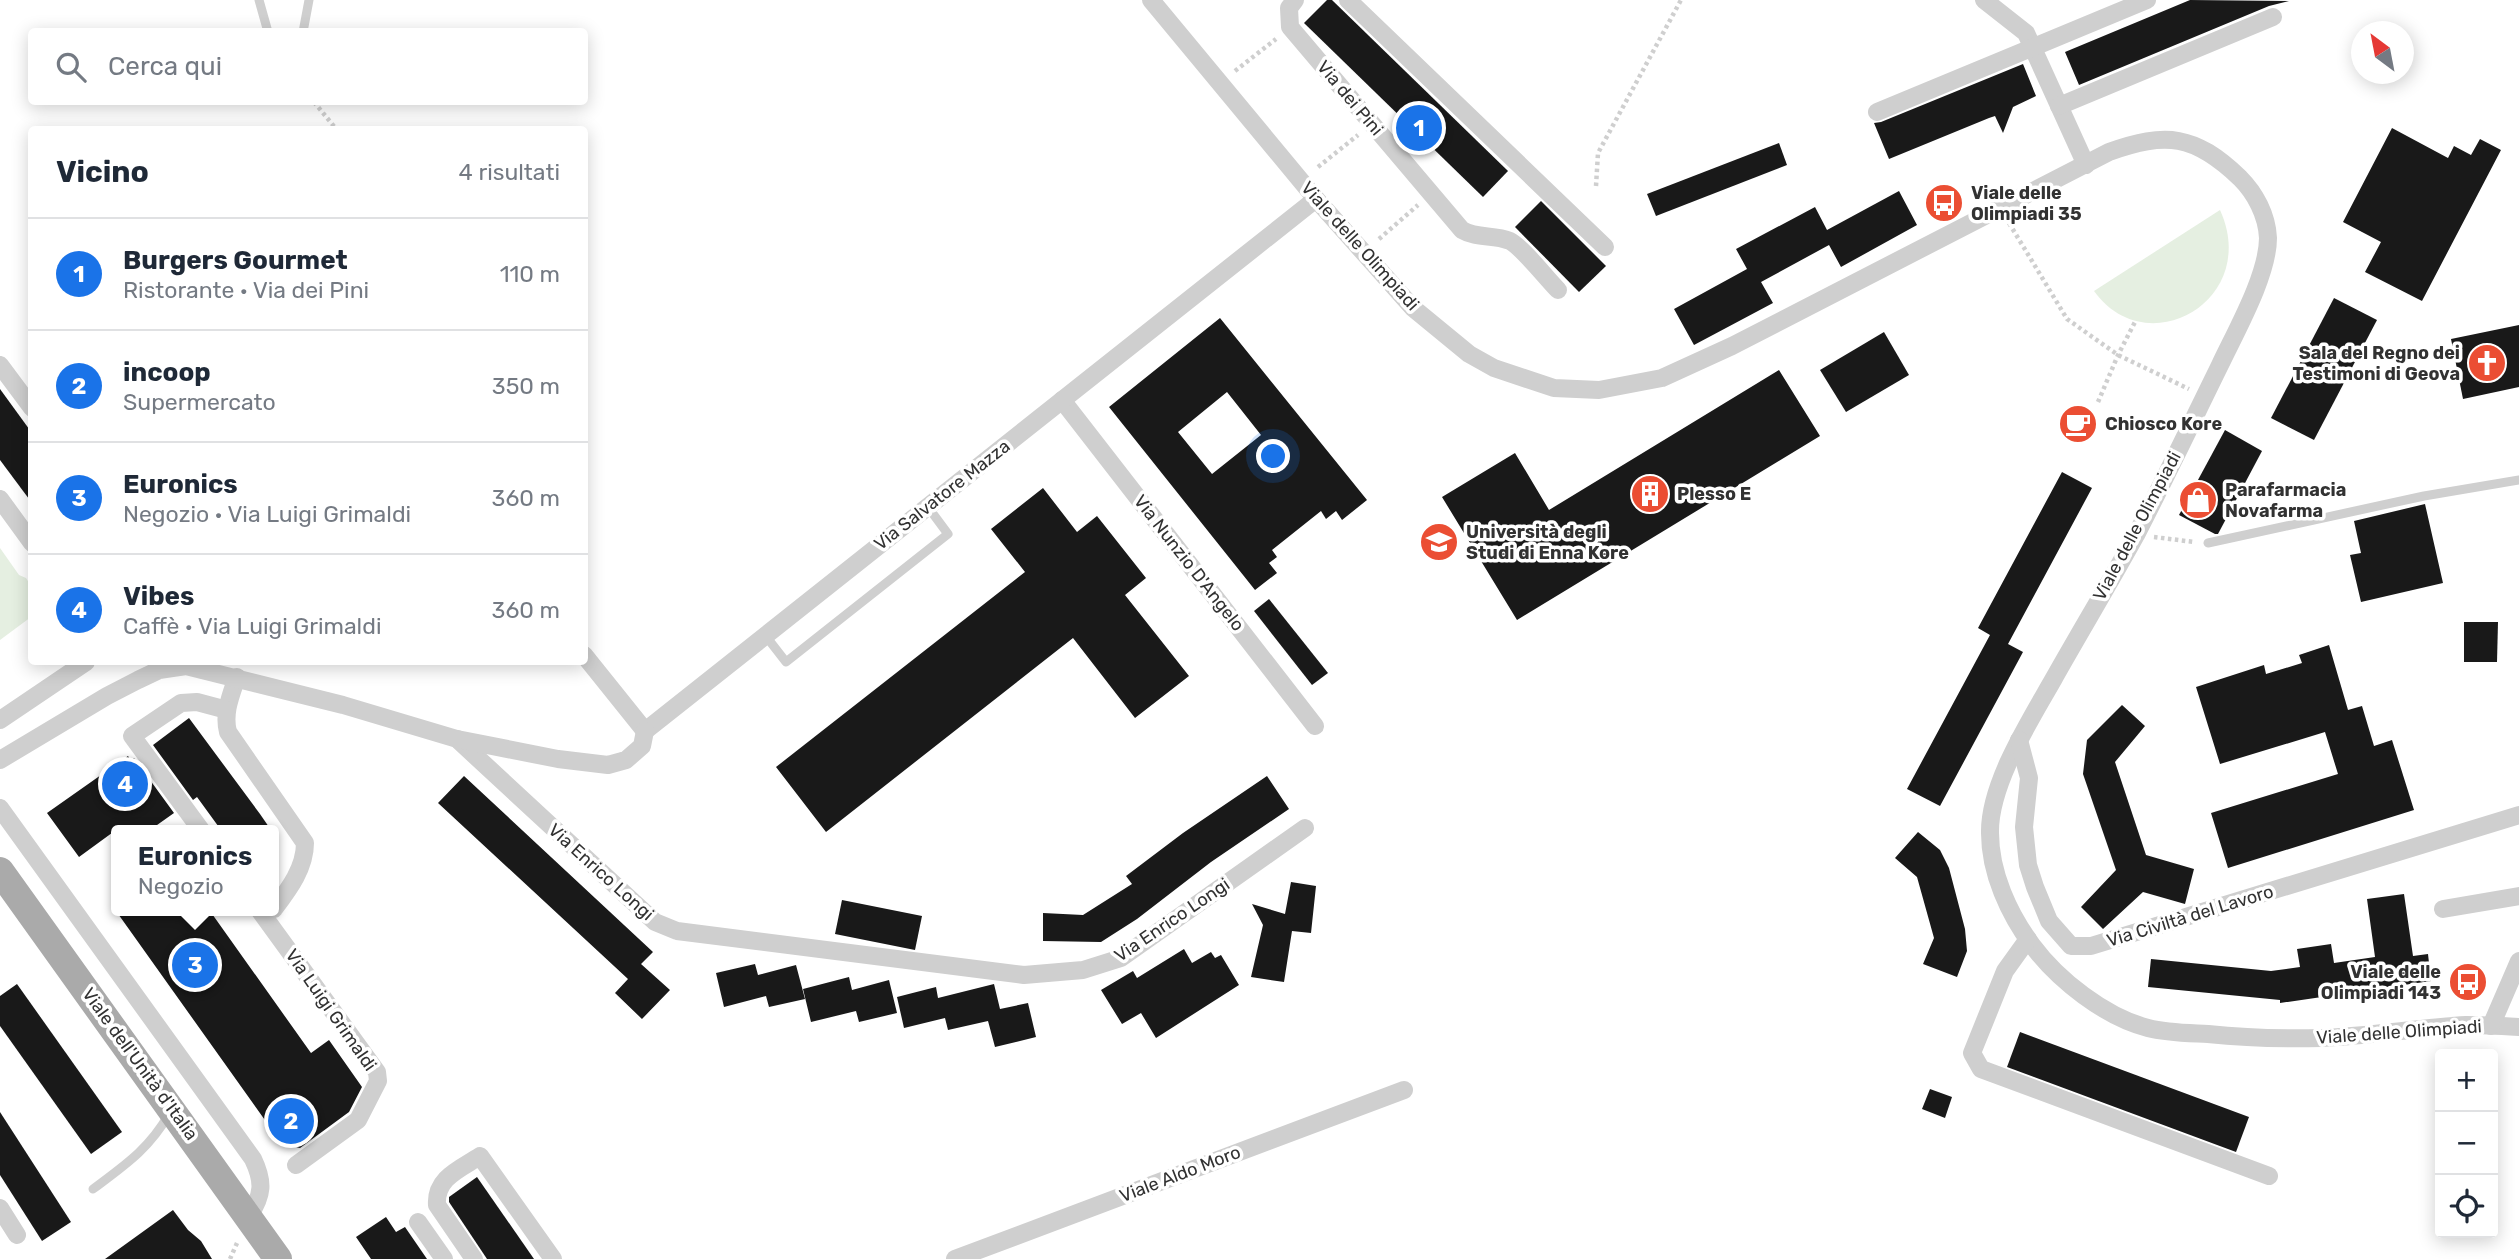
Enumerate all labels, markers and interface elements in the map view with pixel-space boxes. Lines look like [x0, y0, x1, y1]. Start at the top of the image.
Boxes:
north arrow [2351, 21, 2414, 84]
search box [28, 28, 588, 105]
icon: search [52, 48, 90, 86]
text: Cerca qui [108, 51, 222, 82]
street label: Via dei Pini [1312, 56, 1388, 140]
pin: 1 [1396, 102, 1442, 154]
text: Vicino [56, 154, 149, 190]
text: 4 risultati [458, 158, 560, 186]
street label: Viale delle Olimpiadi [1296, 177, 1424, 315]
bus stop icon: Viale delle Olimpiadi 35 [1923, 182, 1965, 224]
place label: Viale delle Olimpiadi 35 [1971, 182, 2082, 225]
text: Burgers Gourmet [123, 245, 348, 276]
text: 1 [73, 260, 85, 288]
text: 110 m [500, 260, 560, 288]
text: Ristorante · Via dei Pini [123, 276, 369, 304]
place label: Sala del Regno dei Testimoni di Geova [2293, 342, 2460, 385]
church icon: Sala del Regno dei Testimoni di Geova [2466, 342, 2508, 384]
text: incoop [123, 357, 211, 388]
text: 2 [72, 372, 86, 400]
text: 350 m [492, 372, 560, 400]
text: Supermercato [123, 388, 276, 416]
cafe icon: Chiosco Kore [2057, 403, 2099, 445]
place label: Chiosco Kore [2105, 413, 2222, 435]
street label: Via Salvatore Mazza [870, 435, 1014, 555]
your location [1256, 439, 1290, 473]
street label: Viale delle Olimpiadi [2088, 448, 2186, 604]
text: Euronics [123, 469, 238, 500]
building icon: Plesso E [1629, 473, 1671, 515]
shop icon: Parafarmacia Novafarma [2177, 479, 2219, 521]
place label: Parafarmacia Novafarma [2225, 479, 2346, 522]
place label: Plesso E [1677, 483, 1751, 505]
text: 3 [71, 484, 87, 512]
text: 360 m [492, 484, 560, 512]
street label: Via Nunzio D'Angelo [1129, 491, 1249, 635]
text: Negozio · Via Luigi Grimaldi [123, 500, 411, 528]
school or university icon: Università degli Studi di Enna Kore [1418, 521, 1460, 563]
place label: Università degli Studi di Enna Kore [1466, 521, 1629, 564]
text: Vibes [123, 581, 194, 612]
text: 4 [71, 596, 87, 624]
text: 360 m [492, 596, 560, 624]
text: Caffè · Via Luigi Grimaldi [123, 612, 381, 640]
pin: 4 [102, 758, 148, 810]
street label: Via Enrico Longi [544, 819, 658, 925]
popup [111, 825, 279, 916]
text: Euronics [138, 841, 252, 872]
text: Negozio [138, 872, 224, 900]
street label: Via Enrico Longi [1110, 873, 1234, 967]
street label: Via Civiltà del Lavoro [2104, 880, 2276, 952]
pin: 3 [172, 939, 218, 991]
street label: Via Luigi Grimaldi [281, 945, 381, 1075]
place label: Viale delle Olimpiadi 143 [2321, 961, 2441, 1004]
bus stop icon: Viale delle Olimpiadi 143 [2447, 961, 2489, 1003]
street label: Viale dell'Unità d'Italia [77, 984, 203, 1144]
street label: Viale delle Olimpiadi [2315, 1015, 2483, 1049]
map controls [2435, 1049, 2498, 1238]
button: + [2435, 1049, 2498, 1112]
pin: 2 [268, 1095, 314, 1147]
button: − [2435, 1112, 2498, 1175]
street label: Viale Aldo Moro [1116, 1141, 1244, 1207]
button: locate [2435, 1175, 2498, 1238]

